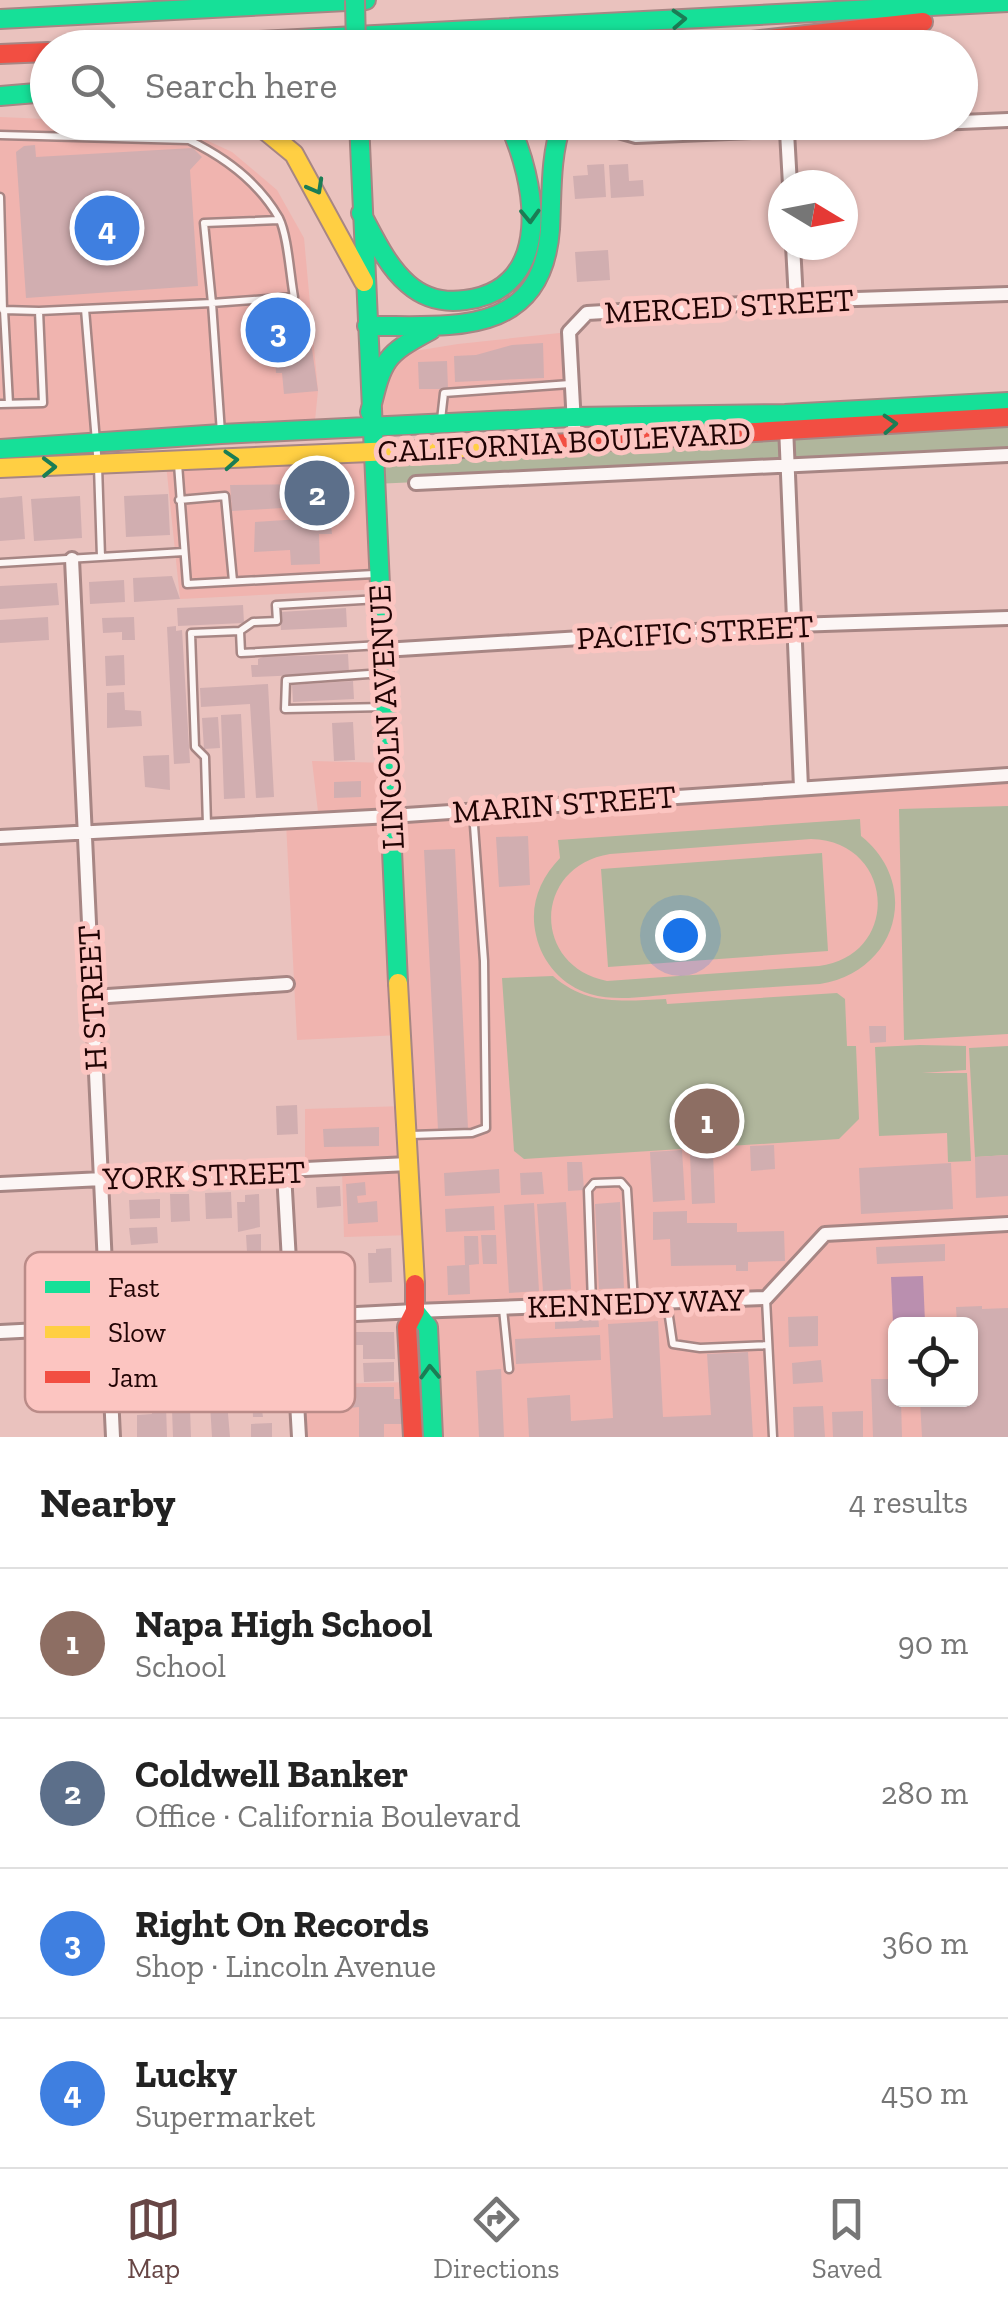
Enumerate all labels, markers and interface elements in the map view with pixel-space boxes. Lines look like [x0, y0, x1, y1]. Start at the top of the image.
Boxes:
one-way arrow [672, 9, 688, 30]
search box [30, 30, 978, 140]
icon: search [65, 58, 120, 113]
text: Search here [145, 62, 337, 108]
north arrow [768, 170, 858, 260]
one-way arrow [304, 177, 324, 195]
pin: 4 [74, 190, 140, 266]
one-way arrow [520, 208, 541, 224]
street label: MERCED STREET [603, 280, 855, 332]
pin: 3 [246, 292, 310, 368]
street label: CALIFORNIA BOULEVARD [376, 413, 752, 471]
one-way arrow [882, 414, 898, 435]
one-way arrow [223, 450, 239, 471]
pin: 2 [284, 456, 350, 530]
one-way arrow [42, 457, 58, 478]
street label: LINCOLN AVENUE [360, 583, 412, 851]
street label: PACIFIC STREET [575, 607, 815, 657]
street label: MARIN STREET [451, 777, 677, 831]
your location [655, 910, 706, 961]
street label: H STREET [69, 924, 115, 1072]
pin: 1 [674, 1084, 740, 1158]
street label: YORK STREET [101, 1152, 306, 1198]
legend [25, 1252, 355, 1412]
text: Fast [108, 1271, 160, 1304]
street label: KENNEDY WAY [527, 1280, 746, 1326]
text: Slow [108, 1316, 166, 1349]
map controls [888, 1317, 978, 1407]
button: locate [888, 1317, 978, 1407]
text: Jam [108, 1361, 158, 1394]
one-way arrow [420, 1363, 441, 1379]
text: Nearby [40, 1477, 176, 1528]
text: 4 results [849, 1483, 968, 1521]
text: Napa High School [135, 1601, 433, 1647]
text: 1 [66, 1624, 79, 1662]
text: 90 m [898, 1624, 968, 1662]
text: School [135, 1647, 226, 1685]
text: Coldwell Banker [135, 1751, 408, 1797]
text: 2 [64, 1774, 81, 1812]
text: 280 m [881, 1774, 968, 1812]
text: Office · California Boulevard [135, 1797, 520, 1835]
text: Right On Records [135, 1901, 429, 1947]
text: 3 [64, 1924, 81, 1962]
text: 360 m [882, 1924, 968, 1962]
text: Shop · Lincoln Avenue [135, 1947, 436, 1985]
text: Lucky [135, 2051, 237, 2097]
text: 4 [63, 2074, 82, 2112]
text: 450 m [881, 2074, 968, 2112]
text: Supermarket [135, 2097, 315, 2135]
tab: Map [126, 2192, 181, 2285]
tab: Directions [433, 2192, 560, 2285]
tab: Saved [812, 2192, 882, 2285]

